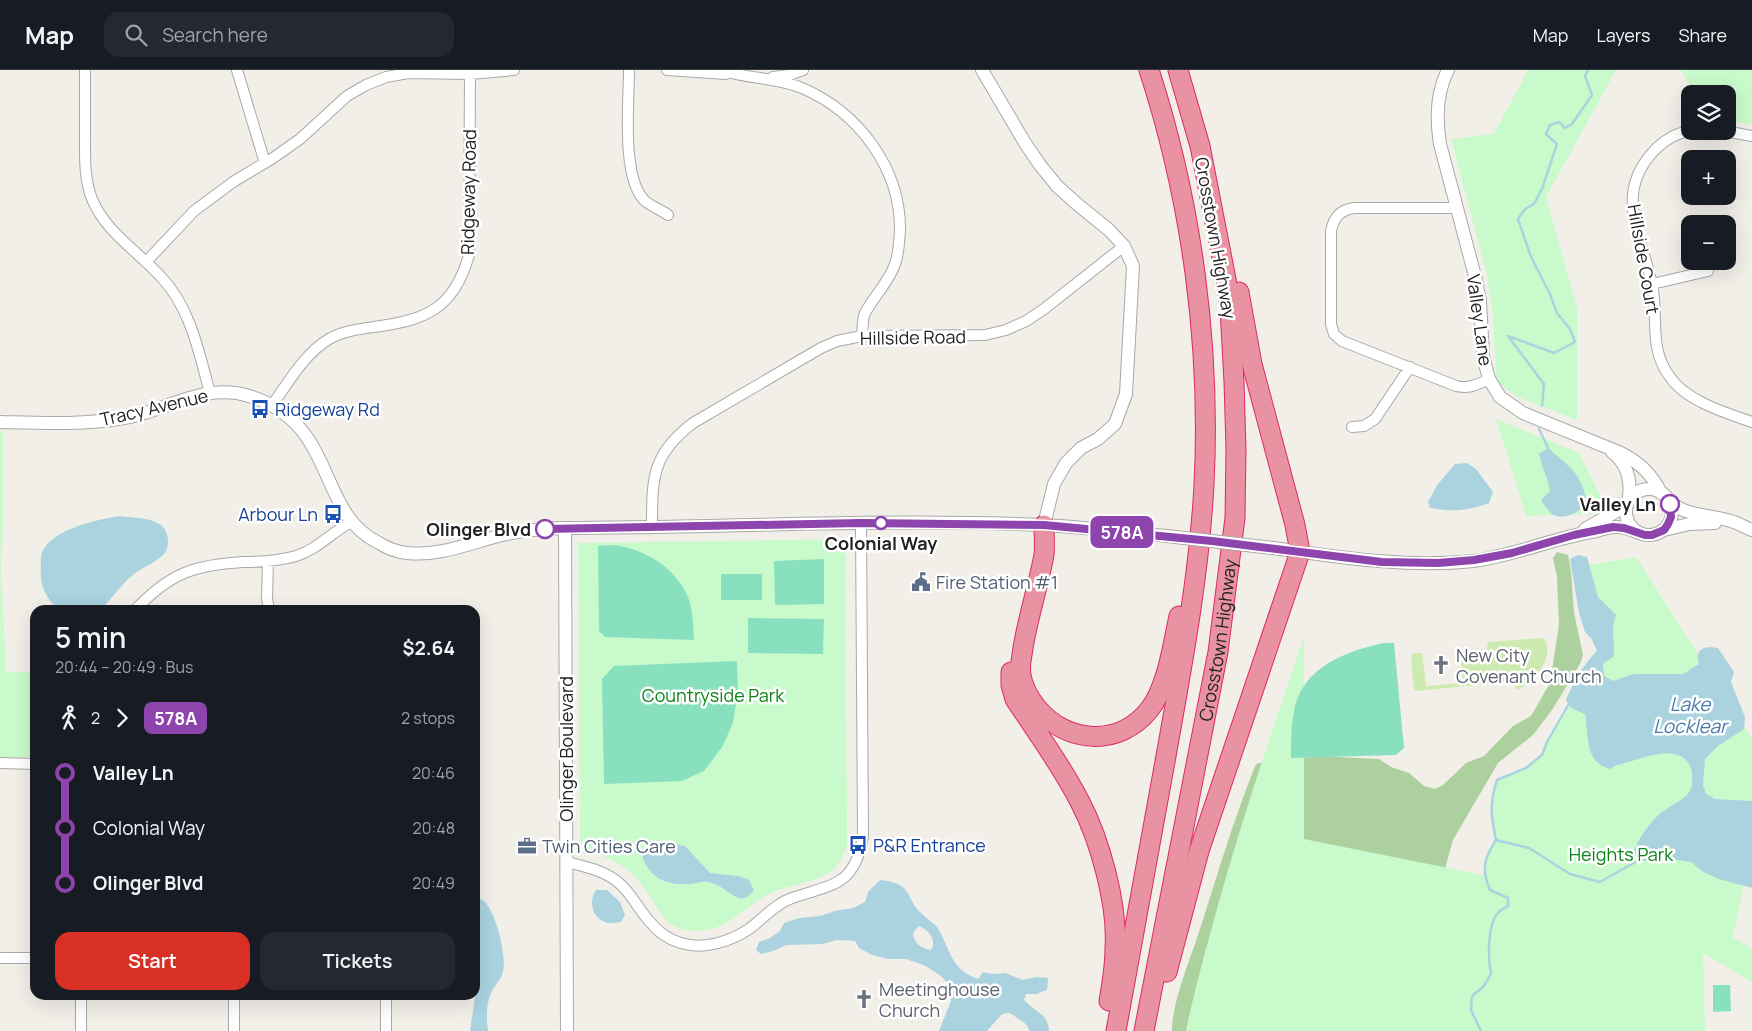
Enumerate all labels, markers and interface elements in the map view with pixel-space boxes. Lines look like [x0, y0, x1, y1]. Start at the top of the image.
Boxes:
search box [104, 12, 454, 57]
text: Map [25, 18, 74, 51]
icon: search [122, 21, 150, 49]
text: Search here [162, 22, 268, 48]
text: Map [1533, 23, 1568, 47]
text: Layers [1596, 23, 1650, 47]
text: Share [1678, 23, 1727, 47]
map controls [1681, 85, 1736, 270]
button: layers [1681, 85, 1736, 140]
street label: Ridgeway Road [455, 129, 481, 255]
button: + [1681, 150, 1736, 205]
street label: Crosstown Highway [1190, 155, 1242, 321]
street label: Hillside Court [1623, 202, 1665, 316]
button: − [1681, 215, 1736, 270]
street label: Valley Lane [1462, 273, 1498, 367]
street label: Hillside Road [860, 324, 966, 350]
street label: Tracy Avenue [98, 383, 210, 431]
place label: Ridgeway Rd [275, 397, 380, 421]
bus stop icon: Ridgeway Rd [249, 398, 271, 420]
place label: Valley Ln [1580, 492, 1656, 516]
marker: Valley Ln [1660, 494, 1680, 514]
place label: Arbour Ln [238, 502, 318, 526]
bus stop icon: Arbour Ln [322, 503, 344, 525]
marker: Colonial Way [874, 516, 888, 530]
line badge: 578A [1087, 516, 1157, 548]
place label: Olinger Blvd [426, 517, 531, 541]
marker: Olinger Blvd [535, 519, 555, 539]
text: 578A [1100, 520, 1144, 544]
place label: Colonial Way [825, 531, 937, 555]
street label: Crosstown Highway [1193, 557, 1242, 723]
place label: Fire Station #1 [936, 570, 1058, 594]
public building icon: Fire Station #1 [910, 571, 932, 593]
text: 5 min [55, 618, 126, 656]
text: $2.64 [403, 635, 455, 661]
place label: New City Covenant Church [1456, 643, 1602, 688]
church icon: New City Covenant Church [1430, 654, 1452, 676]
text: 20:44 – 20:49 · Bus [55, 656, 193, 678]
street label: Olinger Boulevard [554, 676, 578, 822]
park label: Countryside Park [642, 683, 785, 707]
water label: Lake Locklear [1653, 691, 1729, 739]
icon: walk [55, 704, 83, 732]
icon: forward [108, 704, 136, 732]
text: 578A [154, 706, 197, 730]
text: 2 [91, 707, 100, 729]
text: 2 stops [401, 707, 455, 729]
text: Valley Ln [93, 760, 174, 786]
text: 20:46 [412, 762, 455, 784]
text: Colonial Way [93, 815, 205, 841]
text: 20:48 [413, 817, 455, 839]
place label: P&R Entrance [873, 833, 986, 857]
place label: Twin Cities Care [542, 834, 676, 858]
bus stop icon: P&R Entrance [847, 834, 869, 856]
office icon: Twin Cities Care [516, 835, 538, 857]
park label: Heights Park [1569, 842, 1674, 866]
text: Olinger Blvd [93, 870, 203, 896]
text: 20:49 [412, 872, 455, 894]
button: Start [55, 932, 250, 990]
button: Tickets [260, 932, 455, 990]
place label: Meetinghouse Church [879, 977, 1000, 1022]
church icon: Meetinghouse Church [853, 988, 875, 1010]

